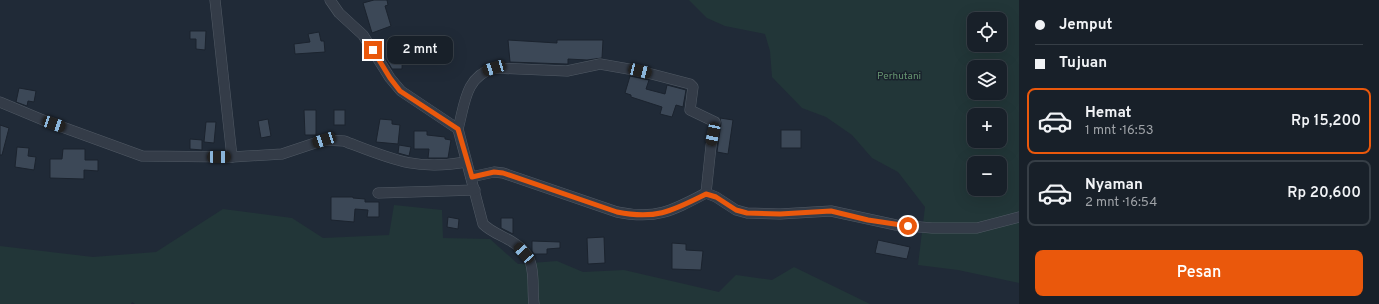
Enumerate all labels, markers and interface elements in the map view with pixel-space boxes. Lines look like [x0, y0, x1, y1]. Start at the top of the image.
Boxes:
map controls [967, 12, 1007, 196]
button: locate [967, 12, 1007, 52]
text: Jemput [1059, 16, 1112, 35]
callout: 2 mnt [387, 36, 453, 64]
route end [364, 41, 382, 59]
text: 2 mnt [403, 42, 437, 58]
text: Tujuan [1059, 54, 1107, 73]
car [481, 59, 507, 77]
button: layers [967, 60, 1007, 100]
car [627, 62, 653, 80]
park label: Perhutani [877, 70, 921, 83]
icon: car [1037, 103, 1073, 139]
text: Hemat [1085, 104, 1131, 123]
button: + [967, 108, 1007, 148]
text: Rp 15,200 [1291, 112, 1361, 131]
car [41, 114, 67, 134]
car [705, 121, 721, 147]
text: 1 mnt · 16:53 [1085, 123, 1154, 139]
car [311, 131, 337, 149]
car [207, 151, 231, 163]
button: − [967, 156, 1007, 196]
icon: car [1037, 175, 1073, 211]
text: Nyaman [1085, 176, 1143, 195]
text: Rp 20,600 [1287, 184, 1361, 203]
text: 2 mnt · 16:54 [1085, 195, 1157, 211]
route start [899, 217, 917, 235]
car [512, 240, 536, 266]
button: Pesan [1035, 250, 1363, 296]

